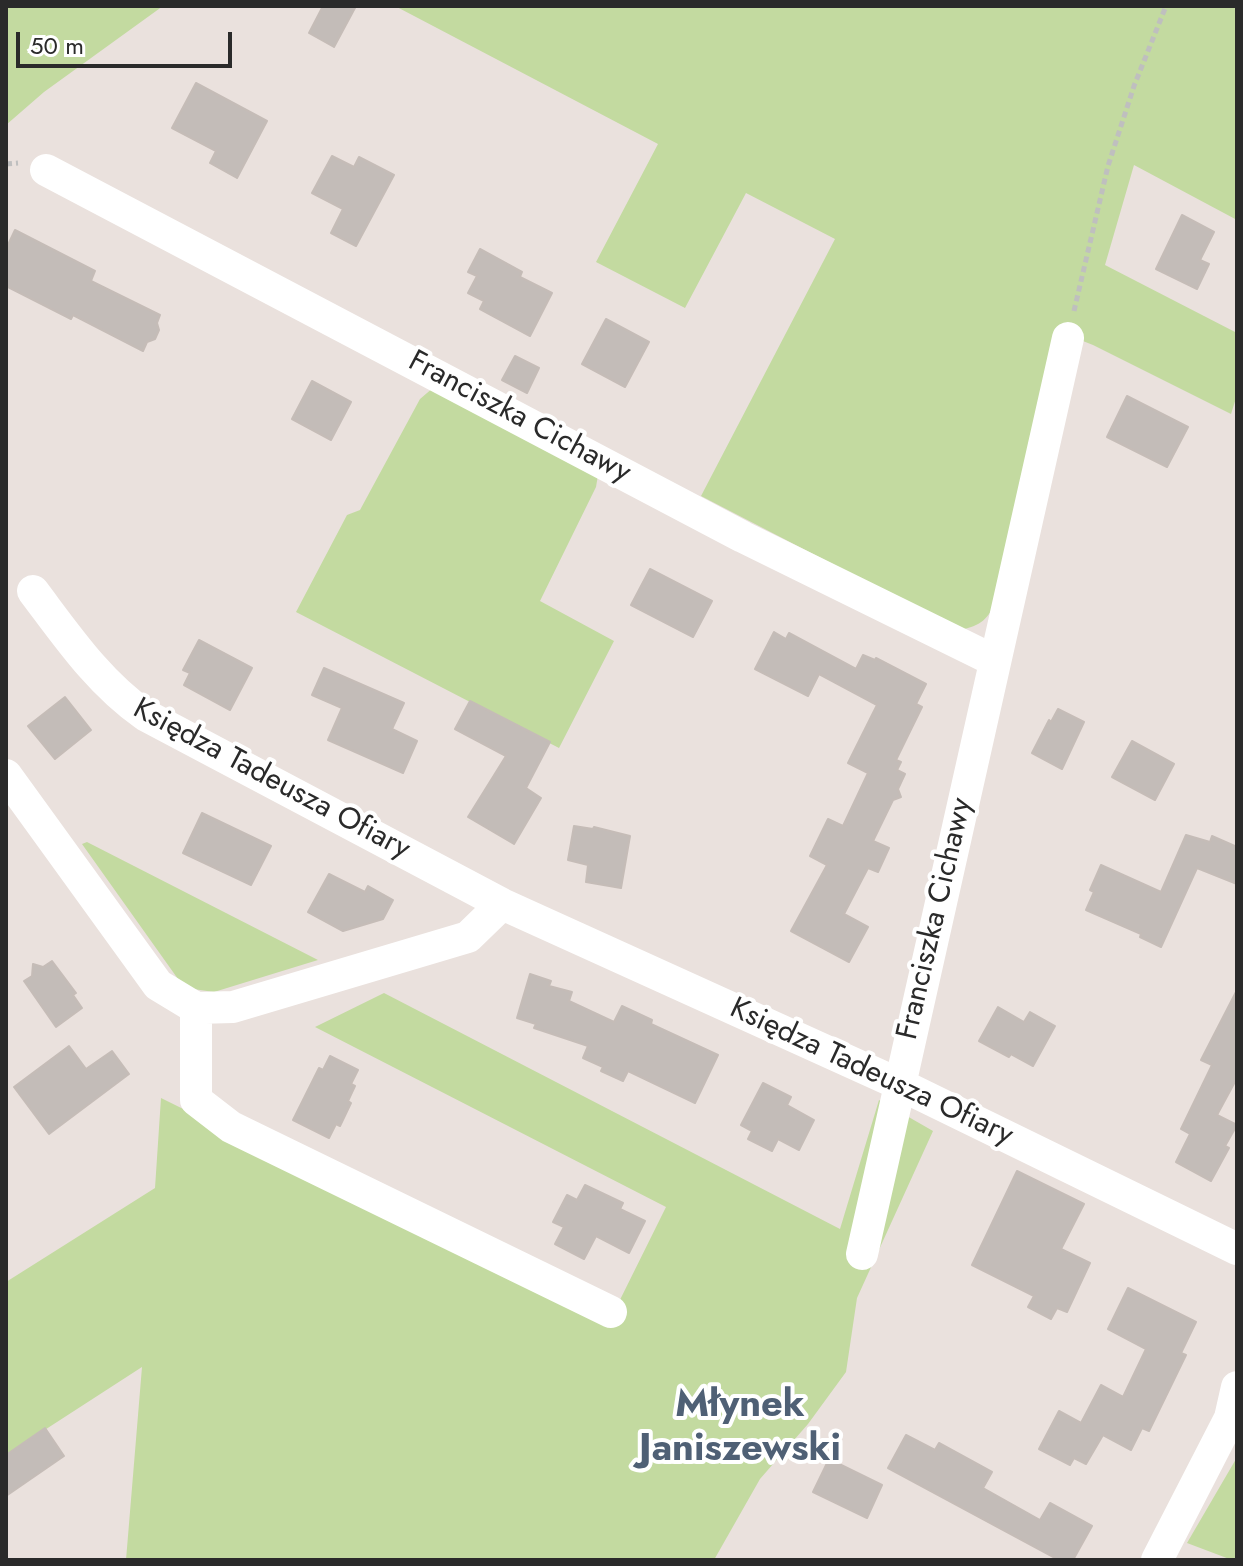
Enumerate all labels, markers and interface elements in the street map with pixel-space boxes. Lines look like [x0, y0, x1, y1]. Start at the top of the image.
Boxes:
scale bar [20, 16, 236, 66]
text: 50 m [30, 28, 84, 63]
street label: Franciszka Cichawy [402, 344, 636, 492]
street label: Księdza Tadeusza Ofiary [126, 692, 416, 868]
street label: Franciszka Cichawy [891, 795, 981, 1043]
street label: Księdza Tadeusza Ofiary [724, 991, 1018, 1155]
district label: Młynek Janiszewski [639, 1384, 841, 1474]

